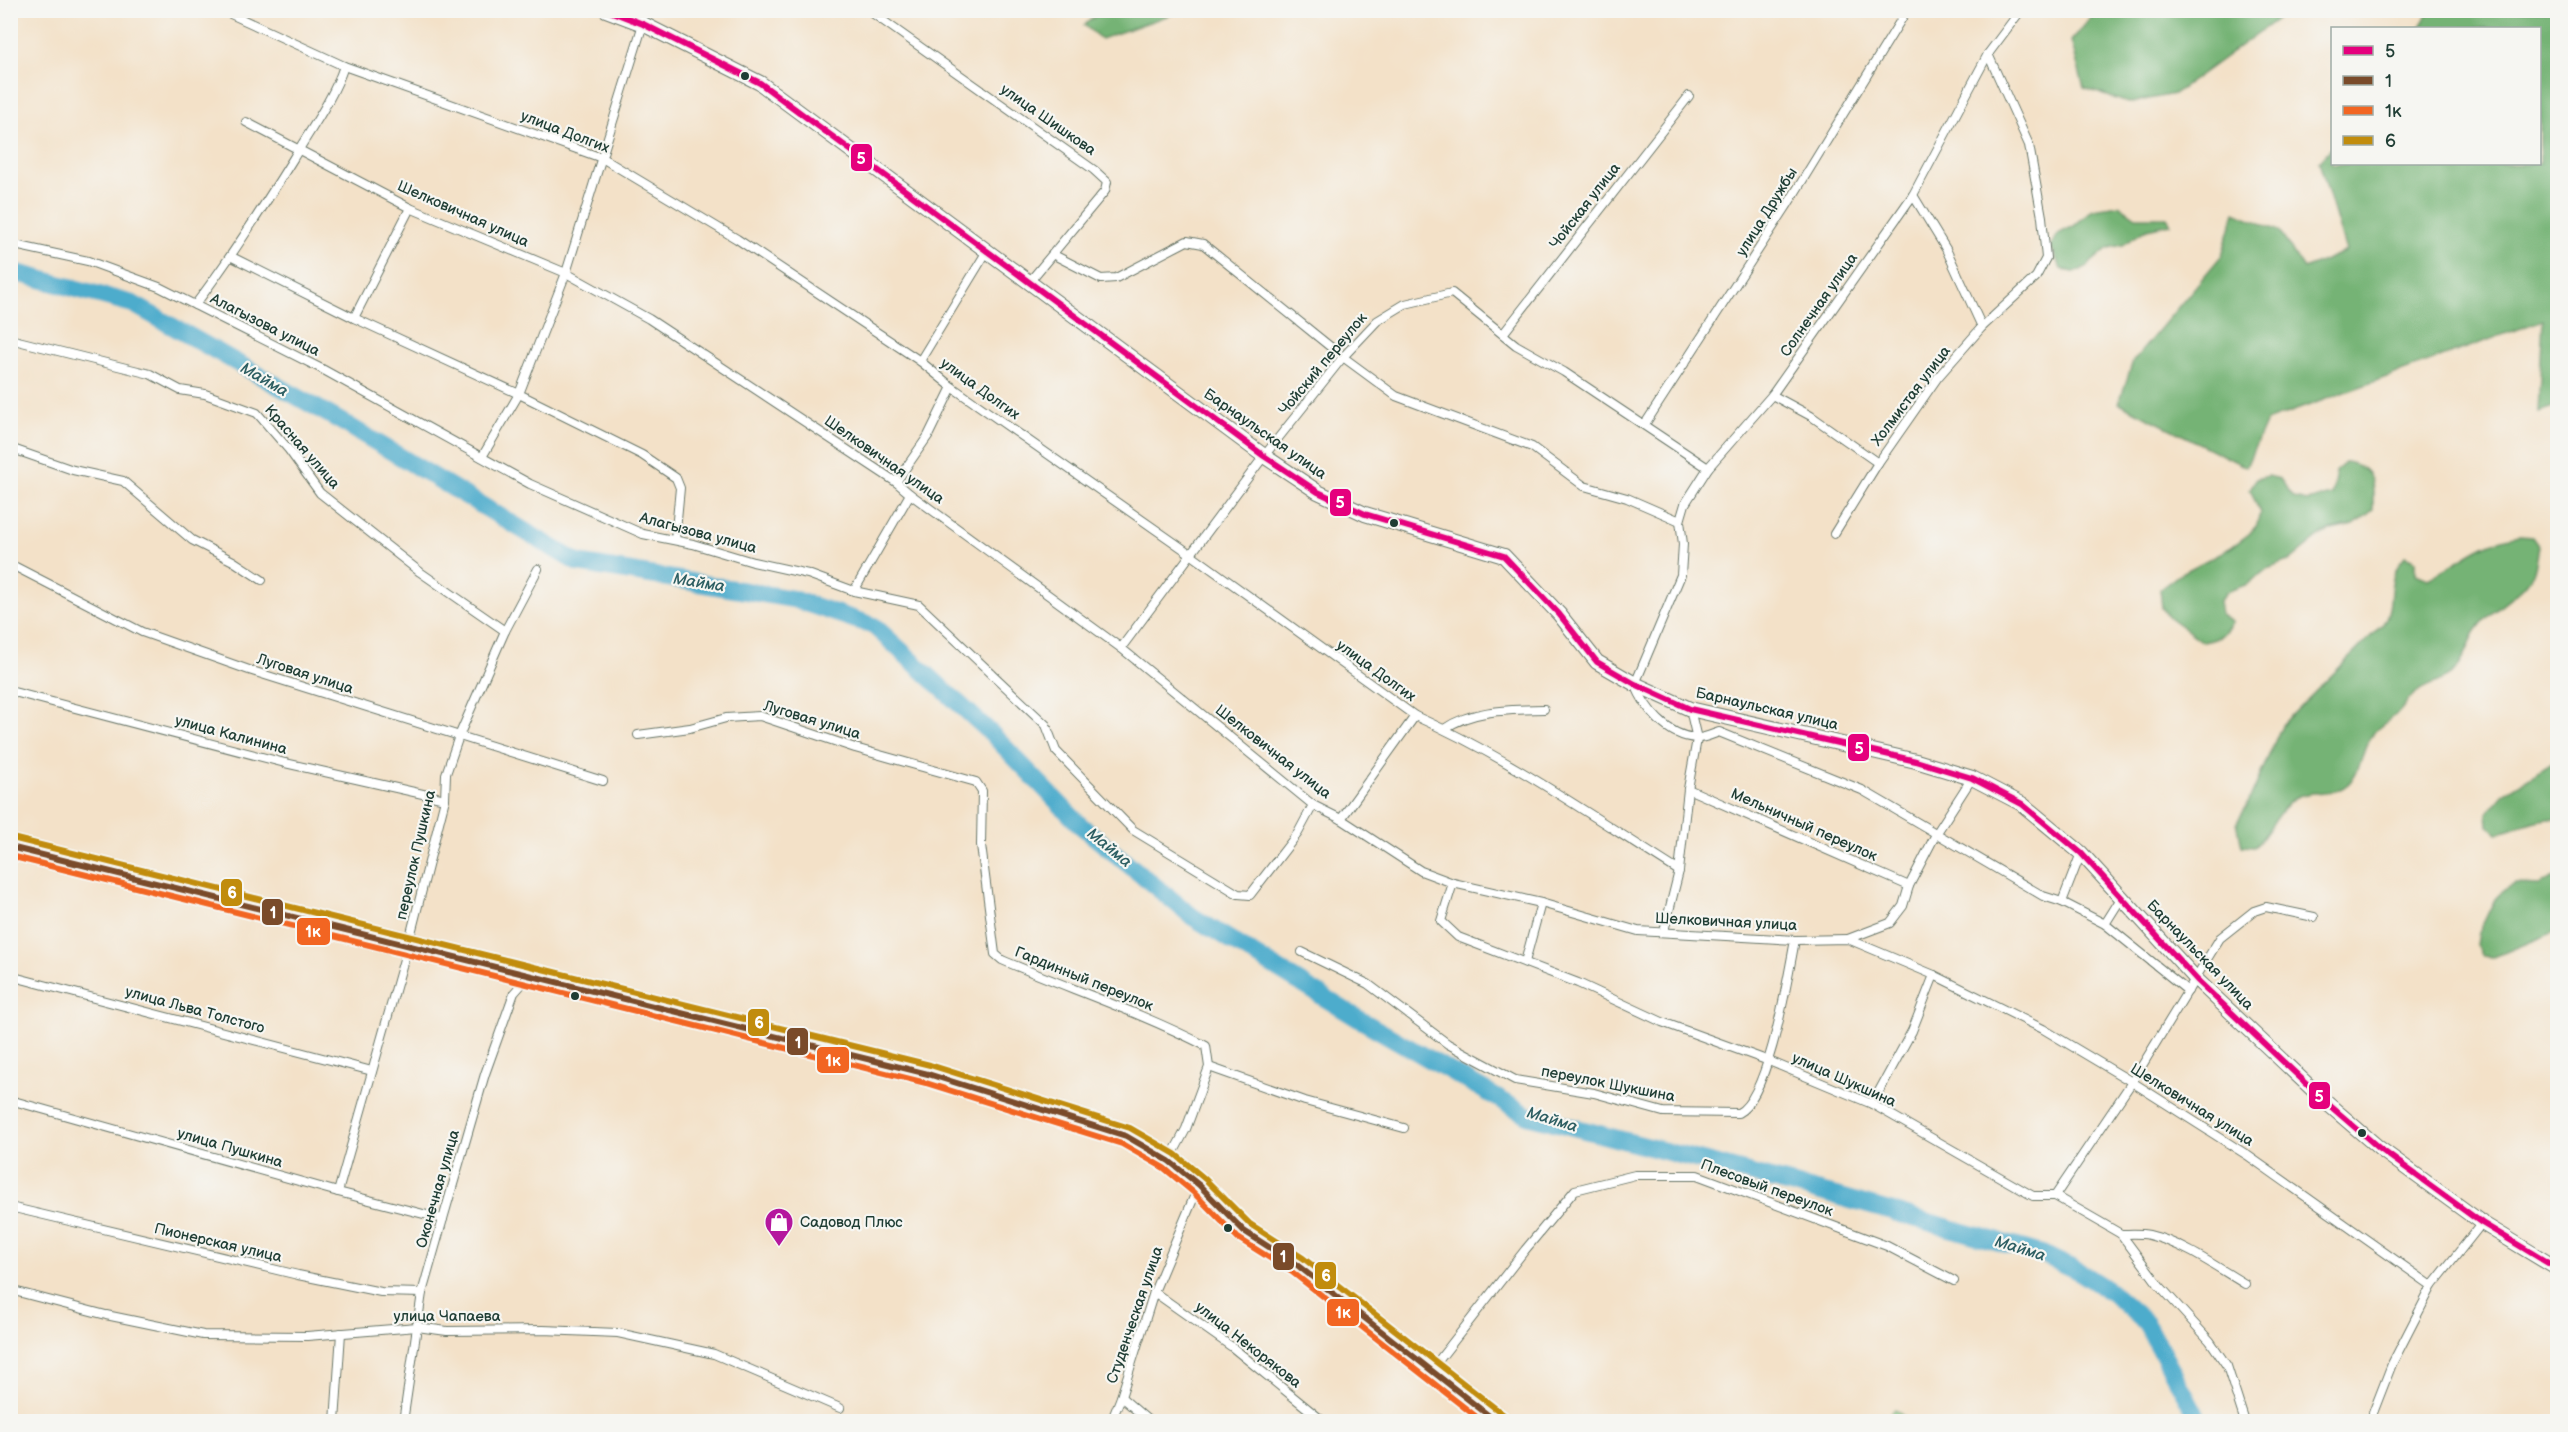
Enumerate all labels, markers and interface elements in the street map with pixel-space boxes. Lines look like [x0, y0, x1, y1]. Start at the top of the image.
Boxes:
legend [2331, 27, 2541, 165]
text: 5 [2385, 41, 2395, 62]
unlabelled marker [739, 70, 751, 82]
text: 1 [2385, 71, 2392, 92]
street label: улица Шишкова [997, 80, 1100, 160]
text: 1к [2385, 101, 2402, 122]
street label: улица Долгих [518, 106, 612, 158]
text: 6 [2385, 131, 2396, 152]
line badge: 5 [850, 143, 873, 172]
text: 5 [856, 150, 866, 169]
street label: Чойская улица [1545, 159, 1625, 253]
street label: улица Дружбы [1732, 164, 1802, 260]
street label: Шелковичная улица [394, 176, 532, 252]
street label: Солнечная улица [1776, 249, 1862, 361]
street label: Алагызова улица [206, 289, 323, 361]
street label: Чойский переулок [1275, 309, 1371, 419]
street label: Холмистая улица [1867, 342, 1955, 450]
street label: улица Долгих [937, 354, 1024, 424]
water label: Майма [237, 359, 291, 401]
street label: Барнаульская улица [1200, 384, 1330, 484]
street label: Красная улица [260, 401, 344, 493]
street label: Шелковичная улица [820, 411, 948, 509]
line badge: 5 [1329, 488, 1352, 517]
text: 5 [1335, 494, 1345, 513]
street label: Алагызова улица [636, 508, 759, 558]
unlabelled marker [1388, 517, 1400, 529]
water label: Майма [672, 570, 726, 596]
street label: улица Долгих [1333, 636, 1420, 706]
street label: Луговая улица [253, 649, 356, 699]
street label: Барнаульская улица [1694, 683, 1840, 735]
street label: Луговая улица [760, 696, 863, 744]
street label: Шелковичная улица [1211, 701, 1335, 803]
street label: улица Калинина [173, 711, 289, 759]
line badge: 5 [1847, 733, 1870, 762]
text: 5 [1854, 740, 1864, 759]
street label: Мельничный переулок [1728, 784, 1880, 866]
street label: переулок Пушкина [392, 788, 440, 922]
water label: Майма [1083, 824, 1135, 872]
line badge: 6 [220, 878, 243, 907]
text: 6 [227, 884, 237, 903]
street label: Барнаульская улица [2143, 896, 2258, 1014]
line badge: 1 [261, 898, 284, 926]
text: 1 [270, 904, 276, 923]
street label: Шелковичная улица [1655, 909, 1798, 935]
line badge: 1к [296, 917, 331, 946]
text: 1к [305, 923, 321, 942]
street label: Гардинный переулок [1012, 942, 1156, 1016]
street label: улица Льва Толстого [123, 982, 267, 1038]
unlabelled marker [569, 990, 581, 1002]
line badge: 6 [747, 1008, 770, 1037]
text: 6 [754, 1014, 764, 1033]
line badge: 1 [786, 1027, 809, 1056]
text: 1 [795, 1034, 801, 1053]
line badge: 1к [816, 1046, 850, 1074]
street label: улица Шукшина [1789, 1048, 1899, 1112]
text: 1к [825, 1052, 841, 1071]
street label: Шелковичная улица [2127, 1059, 2257, 1151]
street label: переулок Шукшина [1540, 1062, 1677, 1106]
line badge: 5 [2308, 1081, 2331, 1110]
text: 5 [2314, 1088, 2324, 1107]
water label: Майма [1524, 1103, 1580, 1137]
street label: улица Пушкина [175, 1124, 285, 1172]
unlabelled marker [2356, 1127, 2368, 1139]
street label: Оконечная улица [412, 1128, 464, 1250]
street label: Плесовый переулок [1698, 1155, 1836, 1221]
shop icon: Садовод Плюс [763, 1206, 795, 1248]
place label: Садовод Плюс [800, 1213, 903, 1232]
street label: Пионерская улица [152, 1219, 284, 1267]
unlabelled marker [1222, 1222, 1234, 1234]
water label: Майма [1992, 1232, 2048, 1266]
line badge: 1 [1272, 1242, 1295, 1271]
street label: Студенческая улица [1103, 1244, 1167, 1386]
text: 1 [1280, 1248, 1286, 1267]
line badge: 6 [1314, 1261, 1337, 1290]
text: 6 [1321, 1267, 1331, 1286]
street label: улица Некорякова [1191, 1298, 1305, 1392]
line badge: 1к [1326, 1298, 1360, 1327]
text: 1к [1335, 1304, 1351, 1323]
street label: улица Чапаева [393, 1307, 501, 1326]

